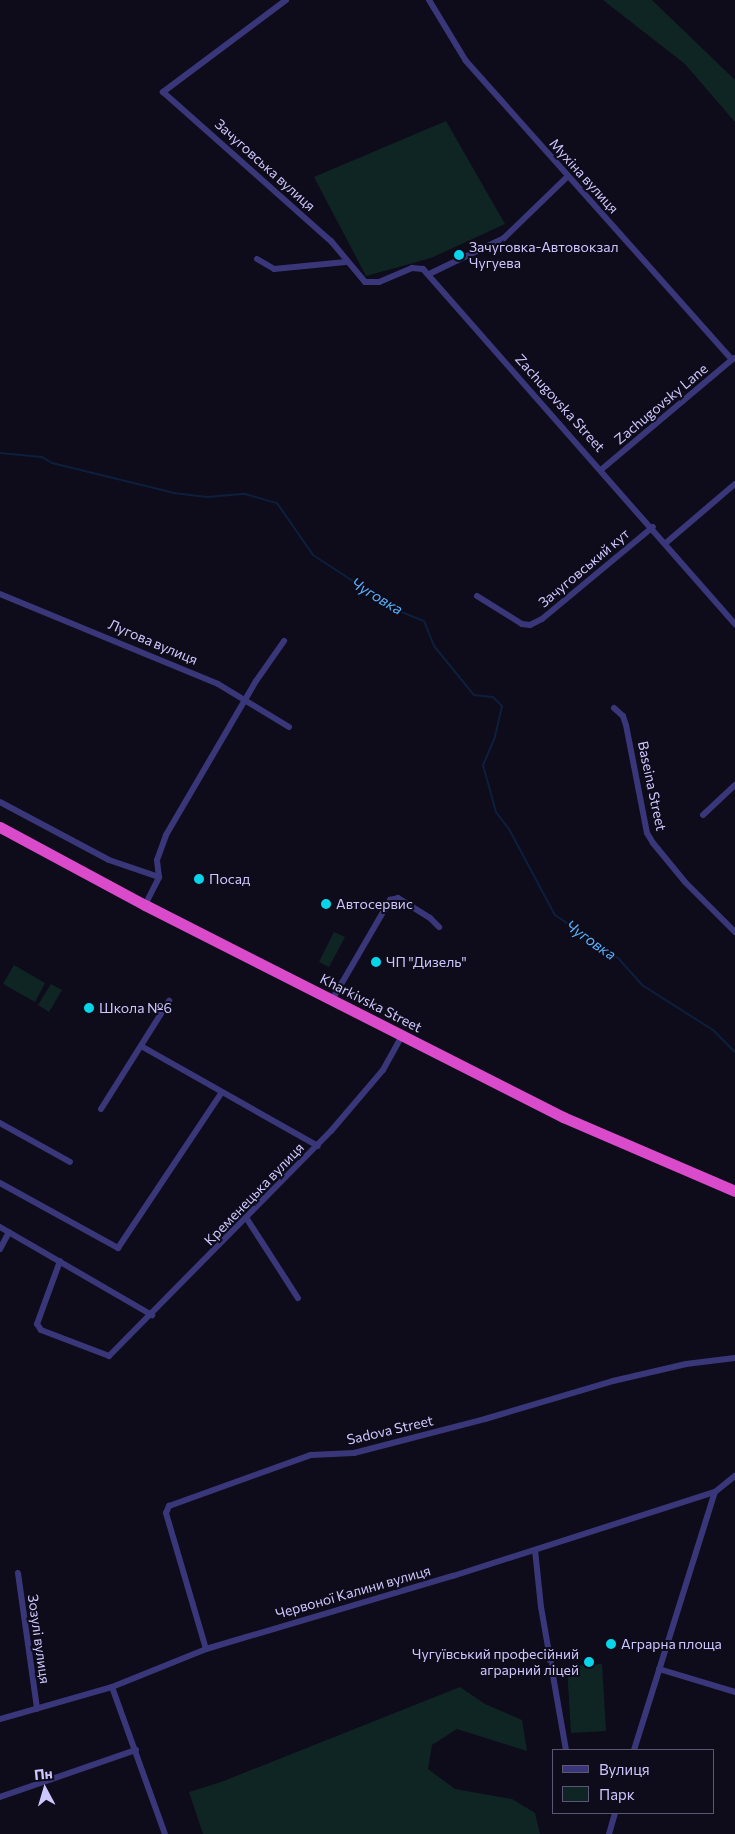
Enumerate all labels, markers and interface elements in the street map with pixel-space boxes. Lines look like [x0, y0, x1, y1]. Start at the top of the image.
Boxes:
street label: Зачуговська вулиця [211, 116, 319, 214]
street label: Мухіна вулиця [546, 135, 622, 217]
place label: Зачуговка-Автовокзал Чугуева [469, 239, 619, 272]
marker: Зачуговка-Автовокзал Чугуева [453, 249, 465, 261]
street label: Zachugovska Street [512, 351, 608, 455]
street label: Zachugovsky Lane [611, 360, 711, 448]
street label: Зачуговський кут [535, 525, 633, 611]
water label: Чуговка [348, 574, 406, 618]
street label: Лугова вулиця [106, 616, 200, 668]
street label: Baseina Street [634, 740, 670, 832]
place label: Посад [209, 871, 250, 887]
marker: Посад [193, 873, 205, 885]
place label: Автосервис [336, 896, 413, 912]
marker: Автосервис [320, 898, 332, 910]
water label: Чуговка [562, 916, 620, 964]
place label: ЧП "Дизель" [386, 954, 467, 970]
marker: ЧП "Дизель" [370, 956, 382, 968]
street label: Kharkivska Street [317, 970, 425, 1036]
place label: Школа №6 [99, 1000, 172, 1016]
marker: Школа №6 [83, 1002, 95, 1014]
street label: Кременецька вулиця [201, 1139, 307, 1249]
street label: Sadova Street [345, 1412, 435, 1448]
street label: Червоної Калини вулиця [273, 1562, 433, 1622]
street label: Зозулі вулиця [24, 1593, 54, 1685]
place label: Аграрна площа [621, 1636, 722, 1652]
marker: Аграрна площа [605, 1638, 617, 1650]
place label: Чугуївський професійний аграрний ліцей [412, 1646, 579, 1678]
marker: Чугуївський професійний аграрний ліцей [583, 1656, 595, 1668]
legend [552, 1749, 715, 1814]
text: Вулиця [599, 1760, 650, 1778]
north arrow [20, 1764, 70, 1814]
text: Пн [33, 1764, 53, 1783]
text: Парк [599, 1785, 635, 1803]

